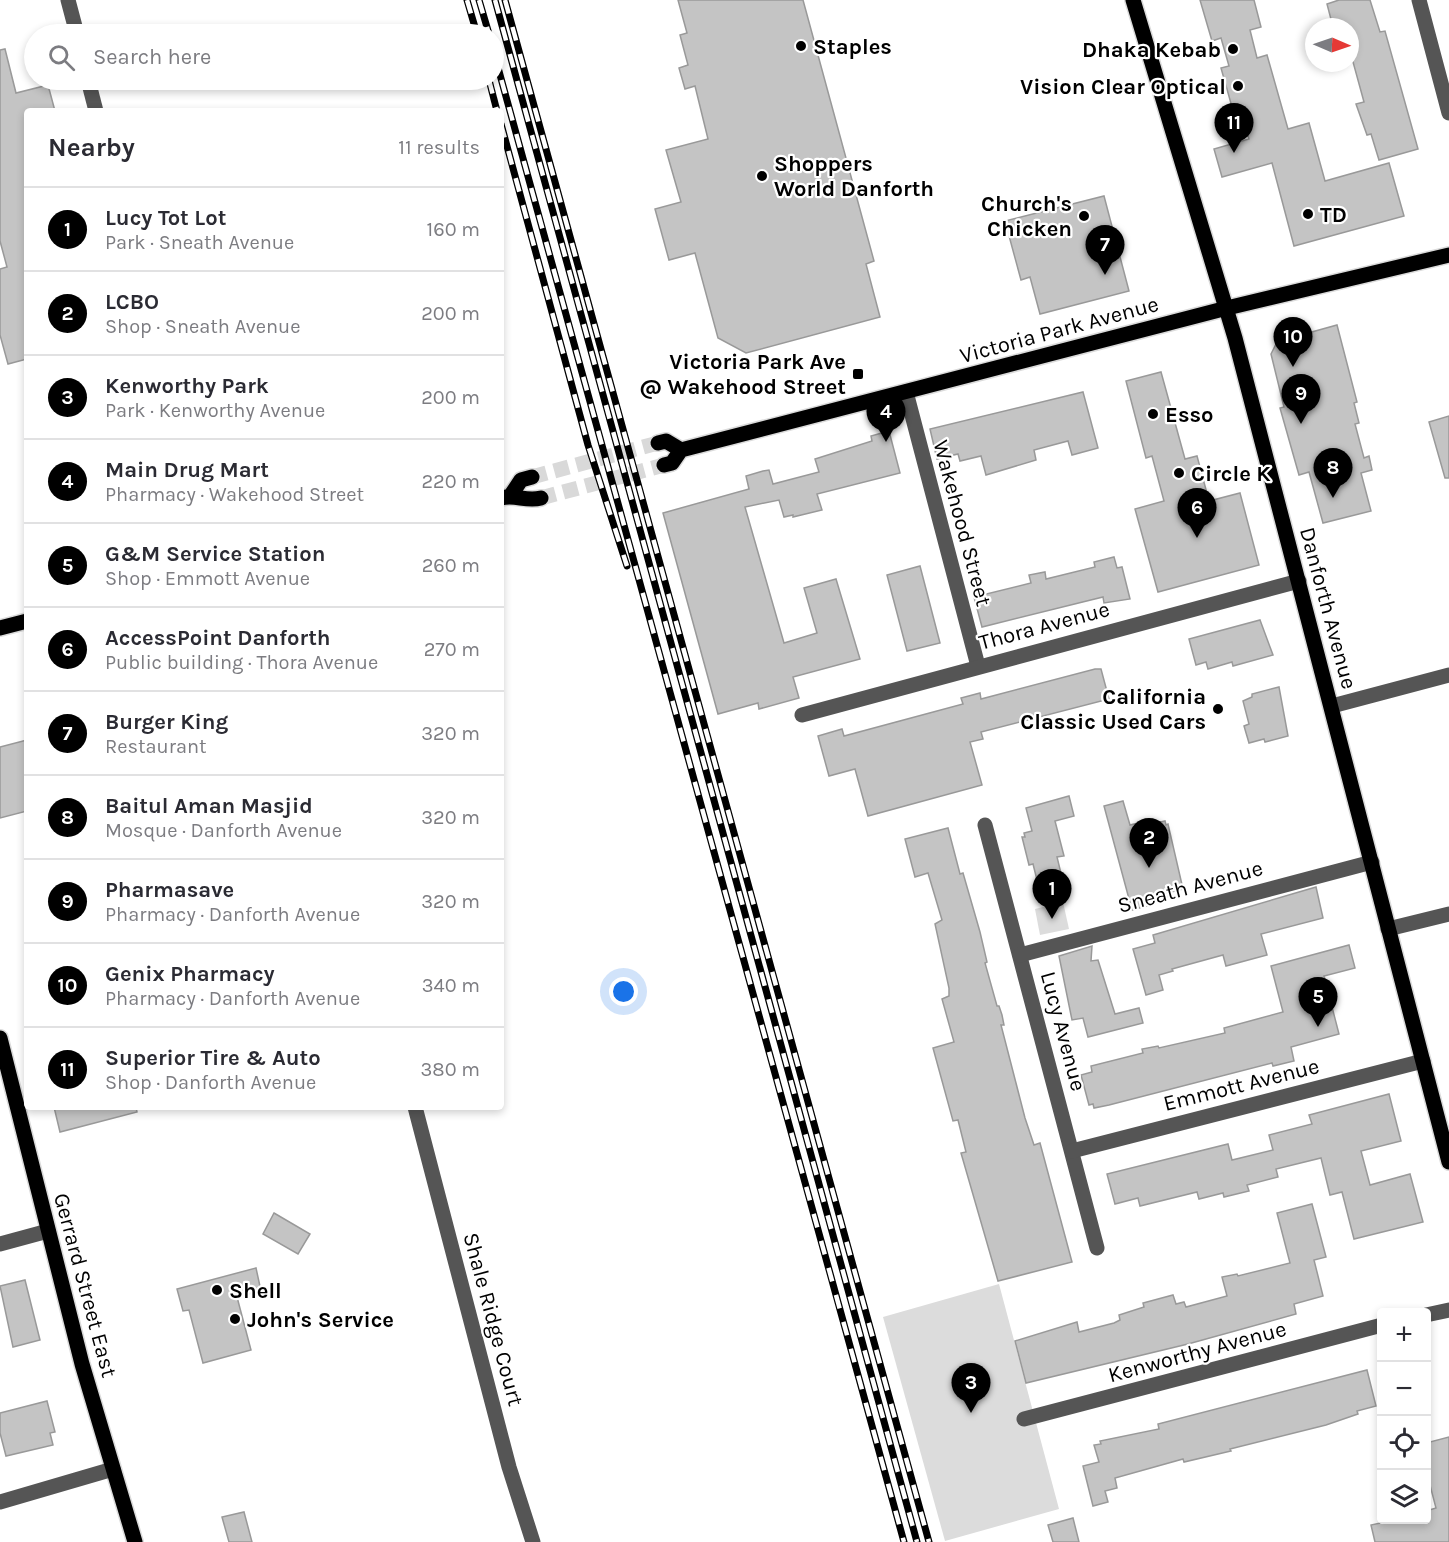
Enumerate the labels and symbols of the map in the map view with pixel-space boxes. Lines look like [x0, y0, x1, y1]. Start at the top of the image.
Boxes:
north arrow [1305, 18, 1359, 72]
place label: Staples [813, 34, 892, 60]
place label: Dhaka Kebab [1082, 37, 1221, 63]
marker: Staples [794, 39, 808, 53]
marker: Dhaka Kebab [1226, 42, 1240, 56]
place label: Vision Clear Optical [1020, 74, 1226, 100]
marker: Vision Clear Optical [1231, 79, 1245, 93]
pin: 11 [1214, 104, 1254, 153]
place label: Shoppers World Danforth [774, 151, 934, 202]
marker: Shoppers World Danforth [755, 169, 769, 183]
place label: Church's Chicken [981, 191, 1072, 242]
place label: TD [1320, 202, 1347, 228]
marker: TD [1301, 207, 1315, 221]
marker: Church's Chicken [1077, 209, 1091, 223]
pin: 7 [1086, 226, 1124, 275]
street label: Victoria Park Avenue [957, 291, 1161, 369]
pin: 10 [1274, 318, 1312, 367]
place label: Victoria Park Ave @ Wakehood Street [639, 349, 846, 400]
marker: Victoria Park Ave @ Wakehood Street [851, 367, 865, 381]
pin: 9 [1282, 374, 1320, 424]
pin: 4 [866, 392, 906, 442]
place label: Esso [1165, 402, 1214, 428]
marker: Esso [1146, 407, 1160, 421]
street label: Wakehood Street [927, 437, 997, 609]
pin: 8 [1314, 448, 1352, 498]
place label: Circle K [1191, 461, 1271, 487]
marker: Circle K [1172, 466, 1186, 480]
pin: 6 [1178, 488, 1216, 538]
street label: Danforth Avenue [1294, 524, 1362, 692]
street label: Thora Avenue [976, 596, 1112, 656]
place label: California Classic Used Cars [1020, 684, 1206, 735]
marker: California Classic Used Cars [1211, 702, 1225, 716]
pin: 2 [1130, 818, 1168, 868]
street label: Sneath Avenue [1115, 855, 1266, 919]
pin: 1 [1032, 870, 1072, 919]
street label: Lucy Avenue [1035, 969, 1091, 1094]
your location [609, 977, 638, 1006]
pin: 5 [1298, 978, 1338, 1027]
street label: Emmott Avenue [1161, 1053, 1322, 1117]
street label: Gerrard Street East [48, 1190, 122, 1380]
street label: Shale Ridge Court [457, 1230, 529, 1409]
place label: Shell [229, 1278, 282, 1304]
marker: Shell [210, 1283, 224, 1297]
place label: John's Service [247, 1307, 394, 1333]
marker: John's Service [228, 1312, 242, 1326]
street label: Kenworthy Avenue [1105, 1316, 1289, 1388]
pin: 3 [952, 1364, 990, 1413]

